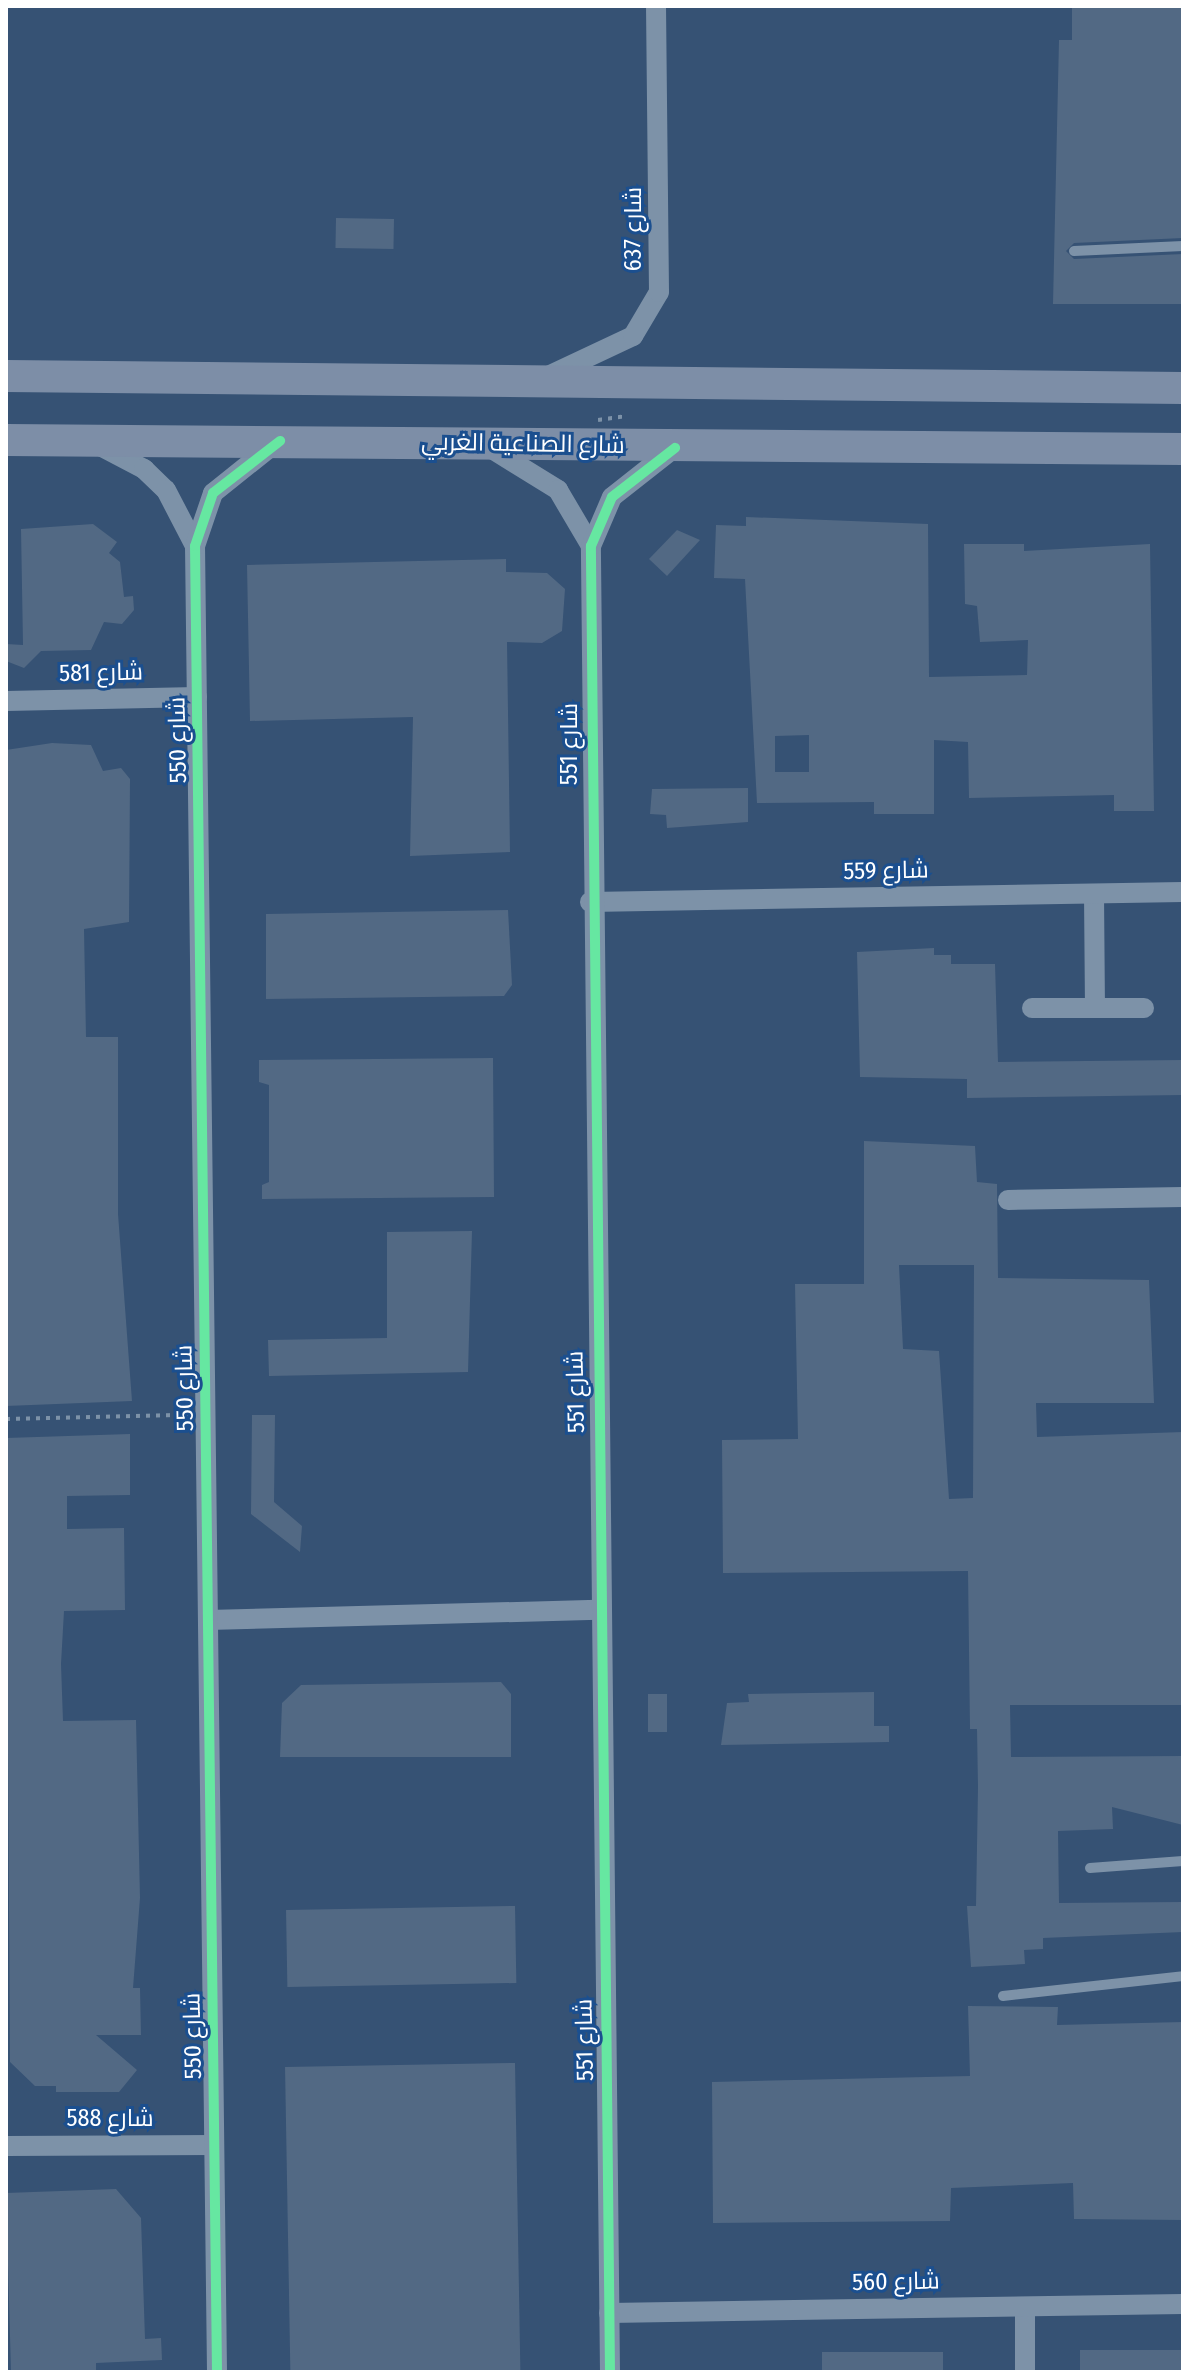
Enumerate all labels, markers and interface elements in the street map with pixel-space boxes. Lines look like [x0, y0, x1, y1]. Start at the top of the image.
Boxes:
street label: شارع 637 [620, 187, 648, 271]
street label: شارع الصناعية الغربي [421, 428, 625, 460]
street label: شارع 581 [59, 658, 143, 688]
street label: شارع 550 [163, 696, 193, 784]
street label: شارع 551 [556, 703, 584, 785]
street label: شارع 559 [843, 856, 929, 886]
street label: شارع 550 [170, 1344, 200, 1432]
street label: شارع 551 [561, 1351, 591, 1433]
street label: شارع 550 [178, 1992, 208, 2080]
street label: شارع 551 [570, 1999, 600, 2081]
street label: شارع 588 [66, 2105, 154, 2133]
street label: شارع 560 [852, 2267, 940, 2297]

